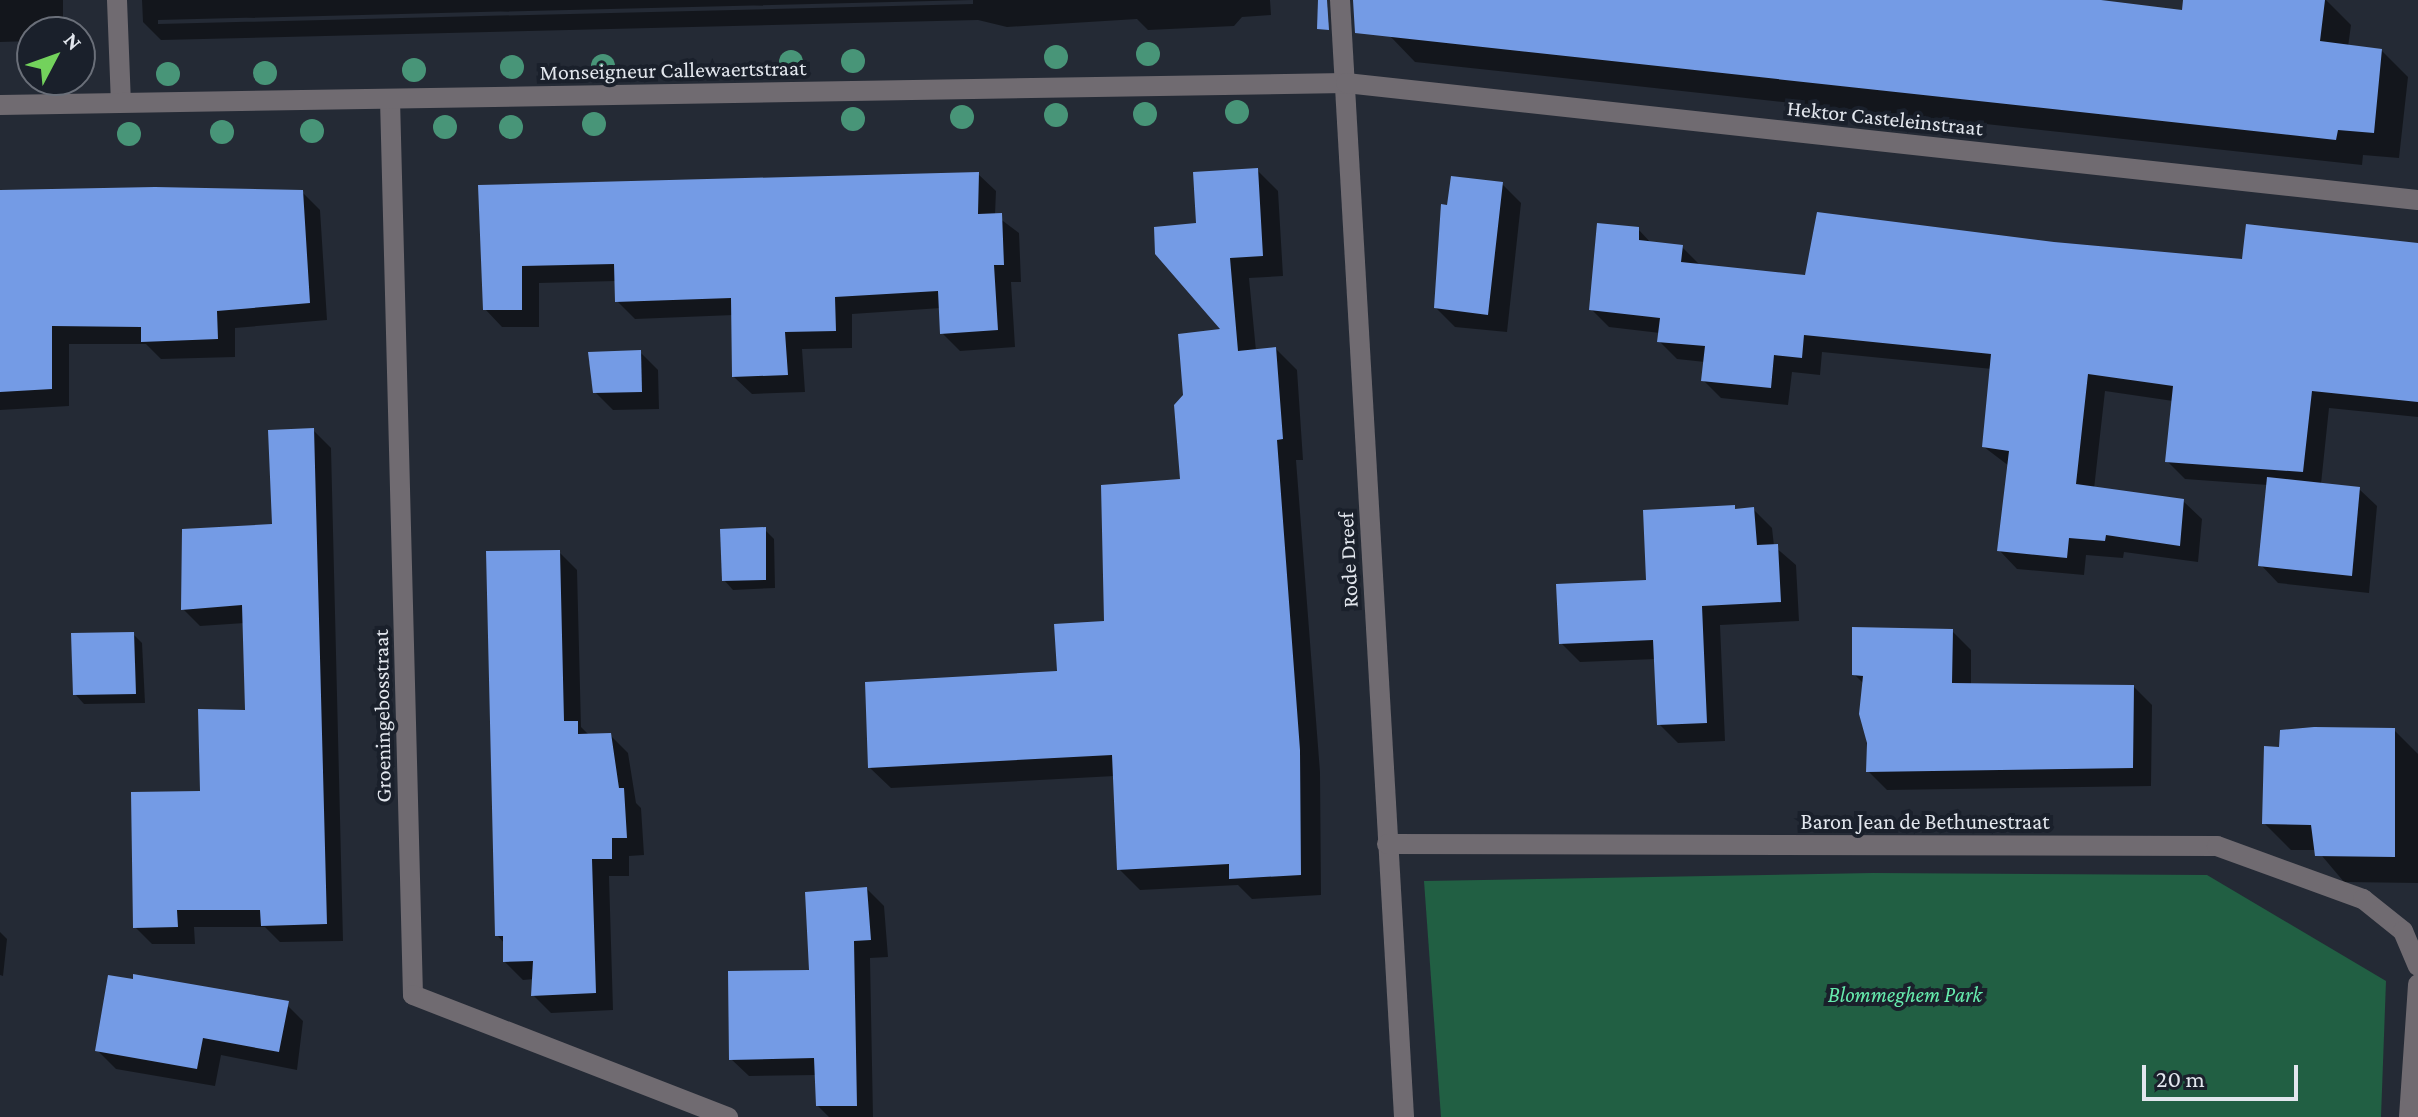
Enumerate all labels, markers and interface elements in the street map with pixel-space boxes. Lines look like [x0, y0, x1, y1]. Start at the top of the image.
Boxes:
north arrow [16, 16, 96, 96]
text: N [59, 27, 87, 55]
street label: Monseigneur Callewaertstraat [539, 54, 807, 86]
street label: Hektor Casteleinstraat [1786, 95, 1984, 141]
street label: Rode Dreef [1332, 511, 1364, 609]
street label: Groeningebosstraat [367, 629, 397, 803]
street label: Baron Jean de Bethunestraat [1800, 809, 2050, 835]
park label: Blommeghem Park [1828, 982, 1982, 1008]
scale bar [2146, 1049, 2302, 1099]
text: 20 m [2156, 1065, 2205, 1092]

